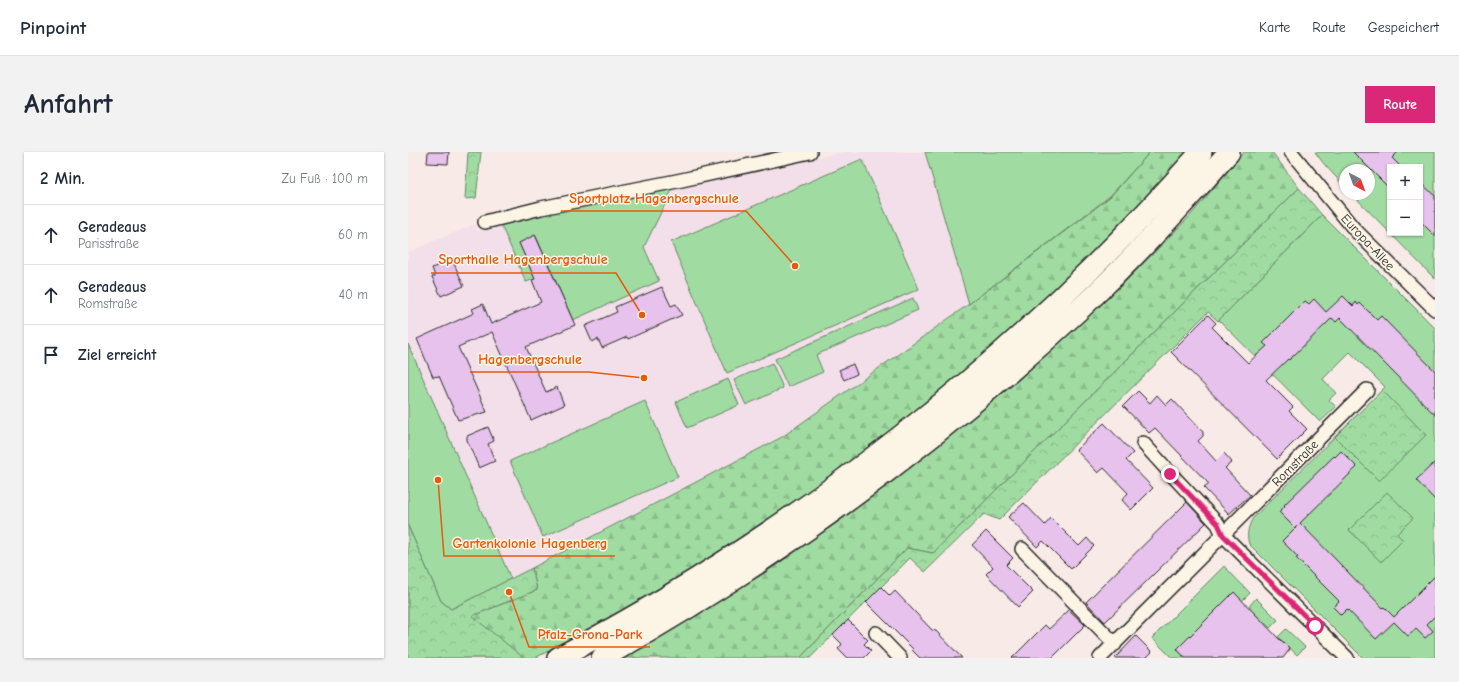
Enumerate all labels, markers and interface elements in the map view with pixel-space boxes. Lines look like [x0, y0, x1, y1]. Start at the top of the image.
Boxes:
text: Pinpoint [20, 17, 86, 39]
text: Karte [1259, 19, 1290, 36]
text: Route [1312, 19, 1346, 36]
text: Gespeichert [1368, 19, 1439, 36]
button: Route [1365, 86, 1435, 123]
text: Anfahrt [24, 88, 113, 120]
north arrow [1339, 164, 1375, 200]
map controls [1387, 164, 1423, 236]
button: + [1387, 164, 1423, 200]
text: 2 Min. [40, 169, 85, 188]
text: Zu Fuß · 100 m [281, 171, 368, 186]
callout: Sportplatz Hagenbergschule [561, 185, 746, 211]
text: Sportplatz Hagenbergschule [569, 190, 739, 207]
button: − [1387, 200, 1423, 236]
street label: Europa-Allee [1338, 211, 1398, 274]
text: Geradeaus [78, 218, 146, 236]
icon: ahead [40, 224, 62, 246]
text: 60 m [338, 227, 368, 242]
text: Parisstraße [78, 236, 139, 251]
callout: Sporthalle Hagenbergschule [431, 247, 616, 273]
text: Sporthalle Hagenbergschule [438, 251, 608, 268]
text: Geradeaus [78, 278, 146, 296]
icon: ahead [40, 284, 62, 306]
text: 40 m [339, 287, 368, 302]
text: Romstraße [78, 296, 137, 311]
icon: arrive [40, 344, 62, 366]
text: Ziel erreicht [78, 346, 156, 364]
callout: Hagenbergschule [470, 346, 589, 372]
text: Hagenbergschule [478, 351, 582, 368]
street label: Romstraße [1269, 436, 1322, 489]
route end [1161, 465, 1179, 483]
callout: Gartenkolonie Hagenberg [444, 530, 615, 556]
text: Gartenkolonie Hagenberg [453, 535, 608, 552]
route start [1306, 617, 1324, 635]
callout: Pfalz-Grona-Park [529, 621, 650, 647]
text: Pfalz-Grona-Park [538, 626, 642, 643]

